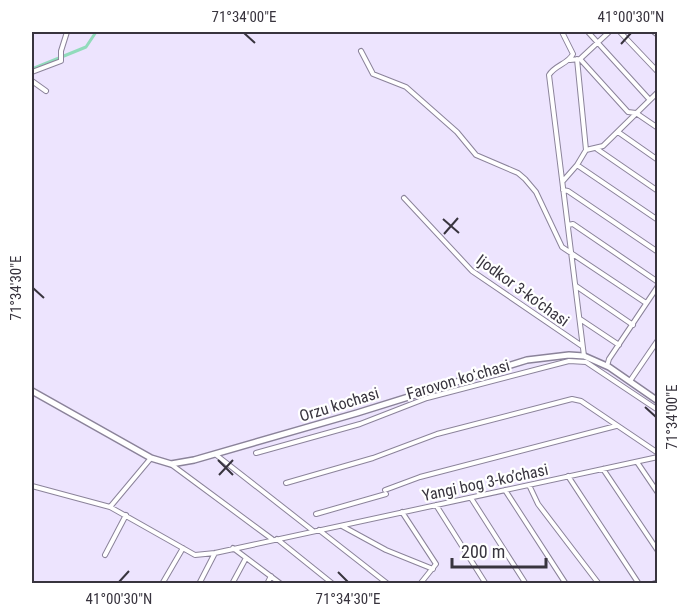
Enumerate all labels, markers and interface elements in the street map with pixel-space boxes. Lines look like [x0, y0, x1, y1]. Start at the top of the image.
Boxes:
text: 71°34'00"E [212, 8, 276, 26]
text: 41°00'30"N [598, 8, 664, 26]
street label: Ijodkor 3-koʼchasi [473, 250, 573, 330]
text: 71°34'30"E [7, 256, 25, 320]
street label: Farovon koʻchasi [404, 356, 512, 403]
street label: Orzu kochasi [297, 383, 381, 426]
text: 71°34'00"E [663, 385, 681, 449]
street label: Yangi bog 3-koʼchasi [420, 460, 550, 505]
scale bar [452, 531, 546, 569]
text: 200 m [461, 541, 505, 562]
text: 41°00'30"N [86, 590, 152, 608]
text: 71°34'30"E [316, 590, 380, 608]

